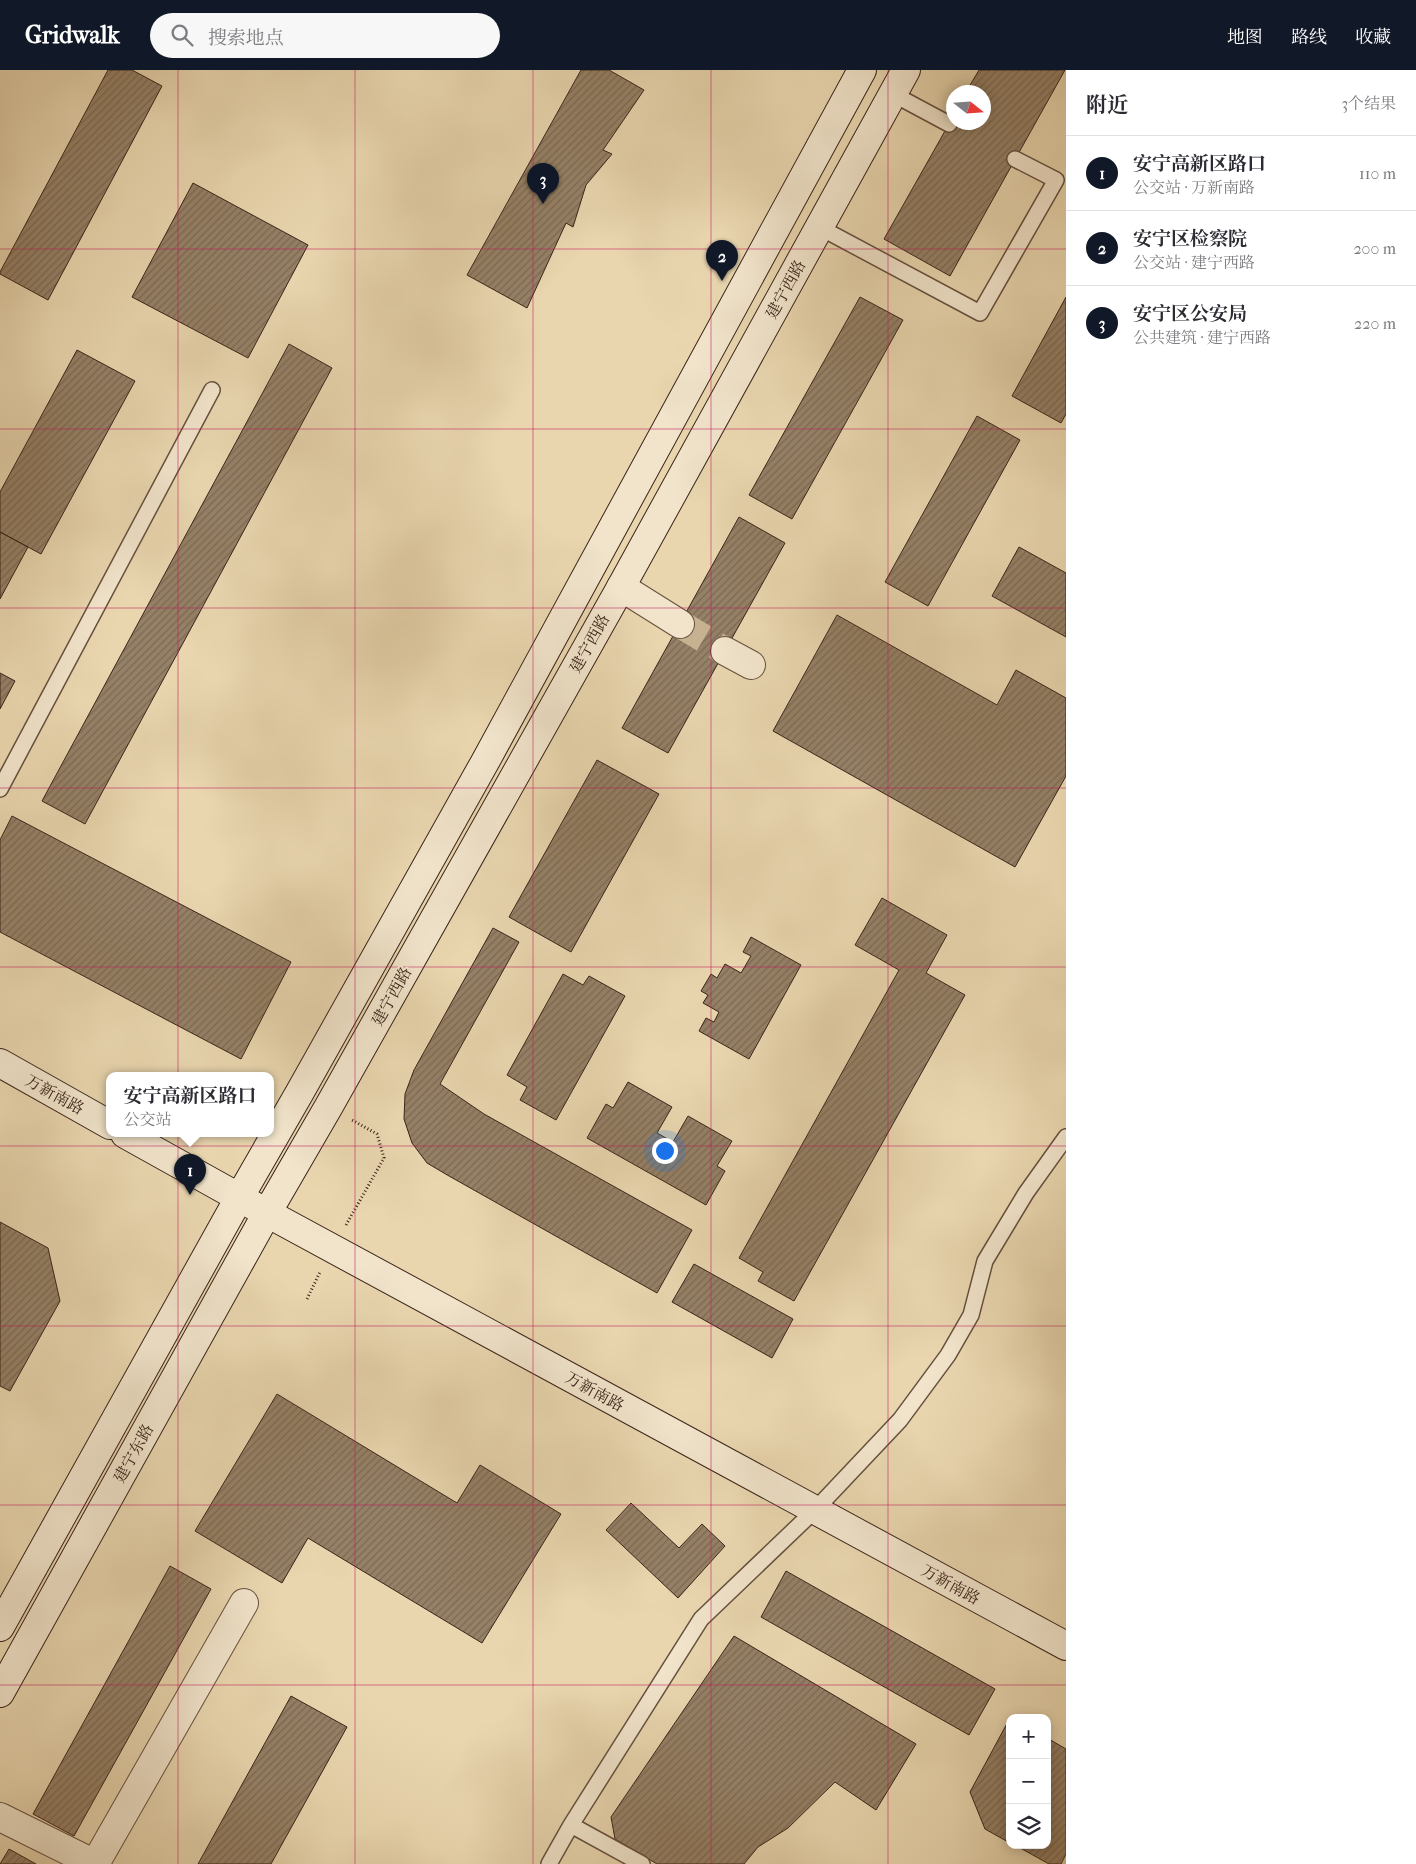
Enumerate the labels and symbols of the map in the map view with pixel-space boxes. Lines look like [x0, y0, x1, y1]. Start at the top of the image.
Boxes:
north arrow [946, 85, 991, 130]
pin: 3 [527, 163, 559, 204]
pin: 2 [706, 240, 738, 281]
street label: 建宁西路 [762, 257, 809, 322]
street label: 建宁西路 [566, 611, 613, 676]
street label: 建宁西路 [368, 964, 415, 1029]
street label: 万新南路 [22, 1071, 87, 1118]
your location [652, 1138, 678, 1164]
pin: 1 [174, 1154, 206, 1195]
street label: 万新南路 [562, 1368, 627, 1415]
street label: 建宁东路 [110, 1421, 157, 1486]
street label: 万新南路 [918, 1561, 983, 1608]

